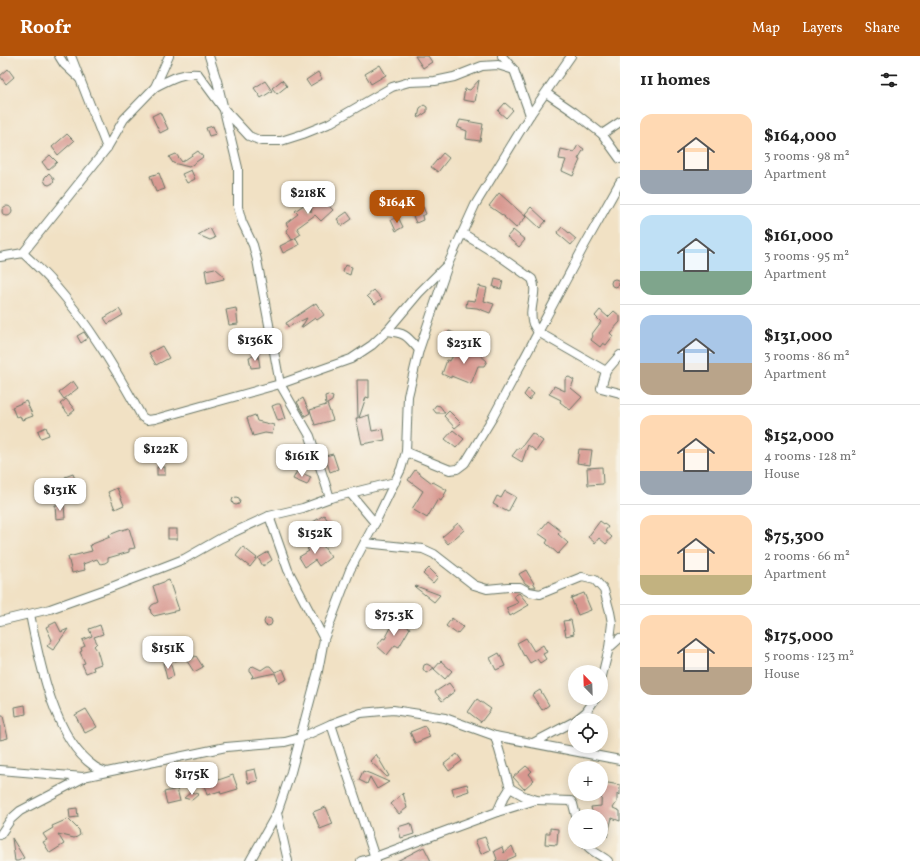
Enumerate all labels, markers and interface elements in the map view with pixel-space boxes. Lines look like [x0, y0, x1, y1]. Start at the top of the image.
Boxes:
text: Roofr [20, 15, 71, 41]
text: Map [752, 19, 780, 38]
text: Layers [802, 19, 842, 38]
text: Share [864, 19, 900, 38]
text: 11 homes [640, 69, 710, 92]
icon: filters [878, 69, 900, 91]
text: $164,000 [764, 125, 836, 148]
icon: home [672, 130, 720, 178]
text: 3 rooms · 98 m² [764, 148, 850, 166]
text: Apartment [764, 166, 827, 184]
pin: $218K [280, 181, 336, 215]
text: $218K [290, 185, 326, 203]
pin: $164K [369, 190, 425, 224]
text: $164K [379, 194, 415, 212]
text: $161,000 [764, 225, 833, 248]
icon: home [672, 231, 720, 279]
text: 3 rooms · 95 m² [764, 248, 849, 266]
text: Apartment [764, 266, 827, 284]
text: $131,000 [764, 325, 832, 348]
pin: $136K [227, 328, 283, 362]
pin: $231K [436, 331, 492, 365]
icon: home [672, 331, 720, 379]
text: $136K [237, 332, 273, 350]
text: $231K [446, 335, 482, 353]
text: 3 rooms · 86 m² [764, 348, 849, 366]
text: Apartment [764, 366, 827, 384]
text: $152,000 [764, 425, 834, 448]
icon: home [672, 431, 720, 479]
pin: $122K [133, 437, 189, 471]
text: $122K [143, 441, 179, 459]
pin: $161K [274, 444, 330, 478]
text: $161K [285, 448, 319, 466]
text: 4 rooms · 128 m² [764, 448, 856, 466]
text: House [764, 466, 800, 484]
pin: $131K [32, 478, 88, 512]
text: $131K [43, 482, 77, 500]
pin: $152K [287, 521, 343, 555]
text: $152K [298, 525, 332, 543]
text: $75,300 [764, 525, 824, 548]
icon: home [672, 531, 720, 579]
text: 2 rooms · 66 m² [764, 548, 850, 566]
text: Apartment [764, 566, 827, 584]
pin: $75.3K [361, 603, 427, 637]
text: $75.3K [374, 607, 414, 625]
text: $175,000 [764, 625, 833, 648]
icon: home [672, 631, 720, 679]
pin: $151K [140, 636, 196, 670]
text: $151K [151, 640, 185, 658]
text: 5 rooms · 123 m² [764, 648, 854, 666]
north arrow [568, 665, 608, 705]
map controls [568, 665, 608, 849]
text: House [764, 666, 800, 684]
button: locate [568, 713, 608, 753]
button: + [568, 761, 608, 801]
pin: $175K [164, 762, 220, 796]
text: $175K [175, 766, 209, 784]
button: − [568, 809, 608, 849]

